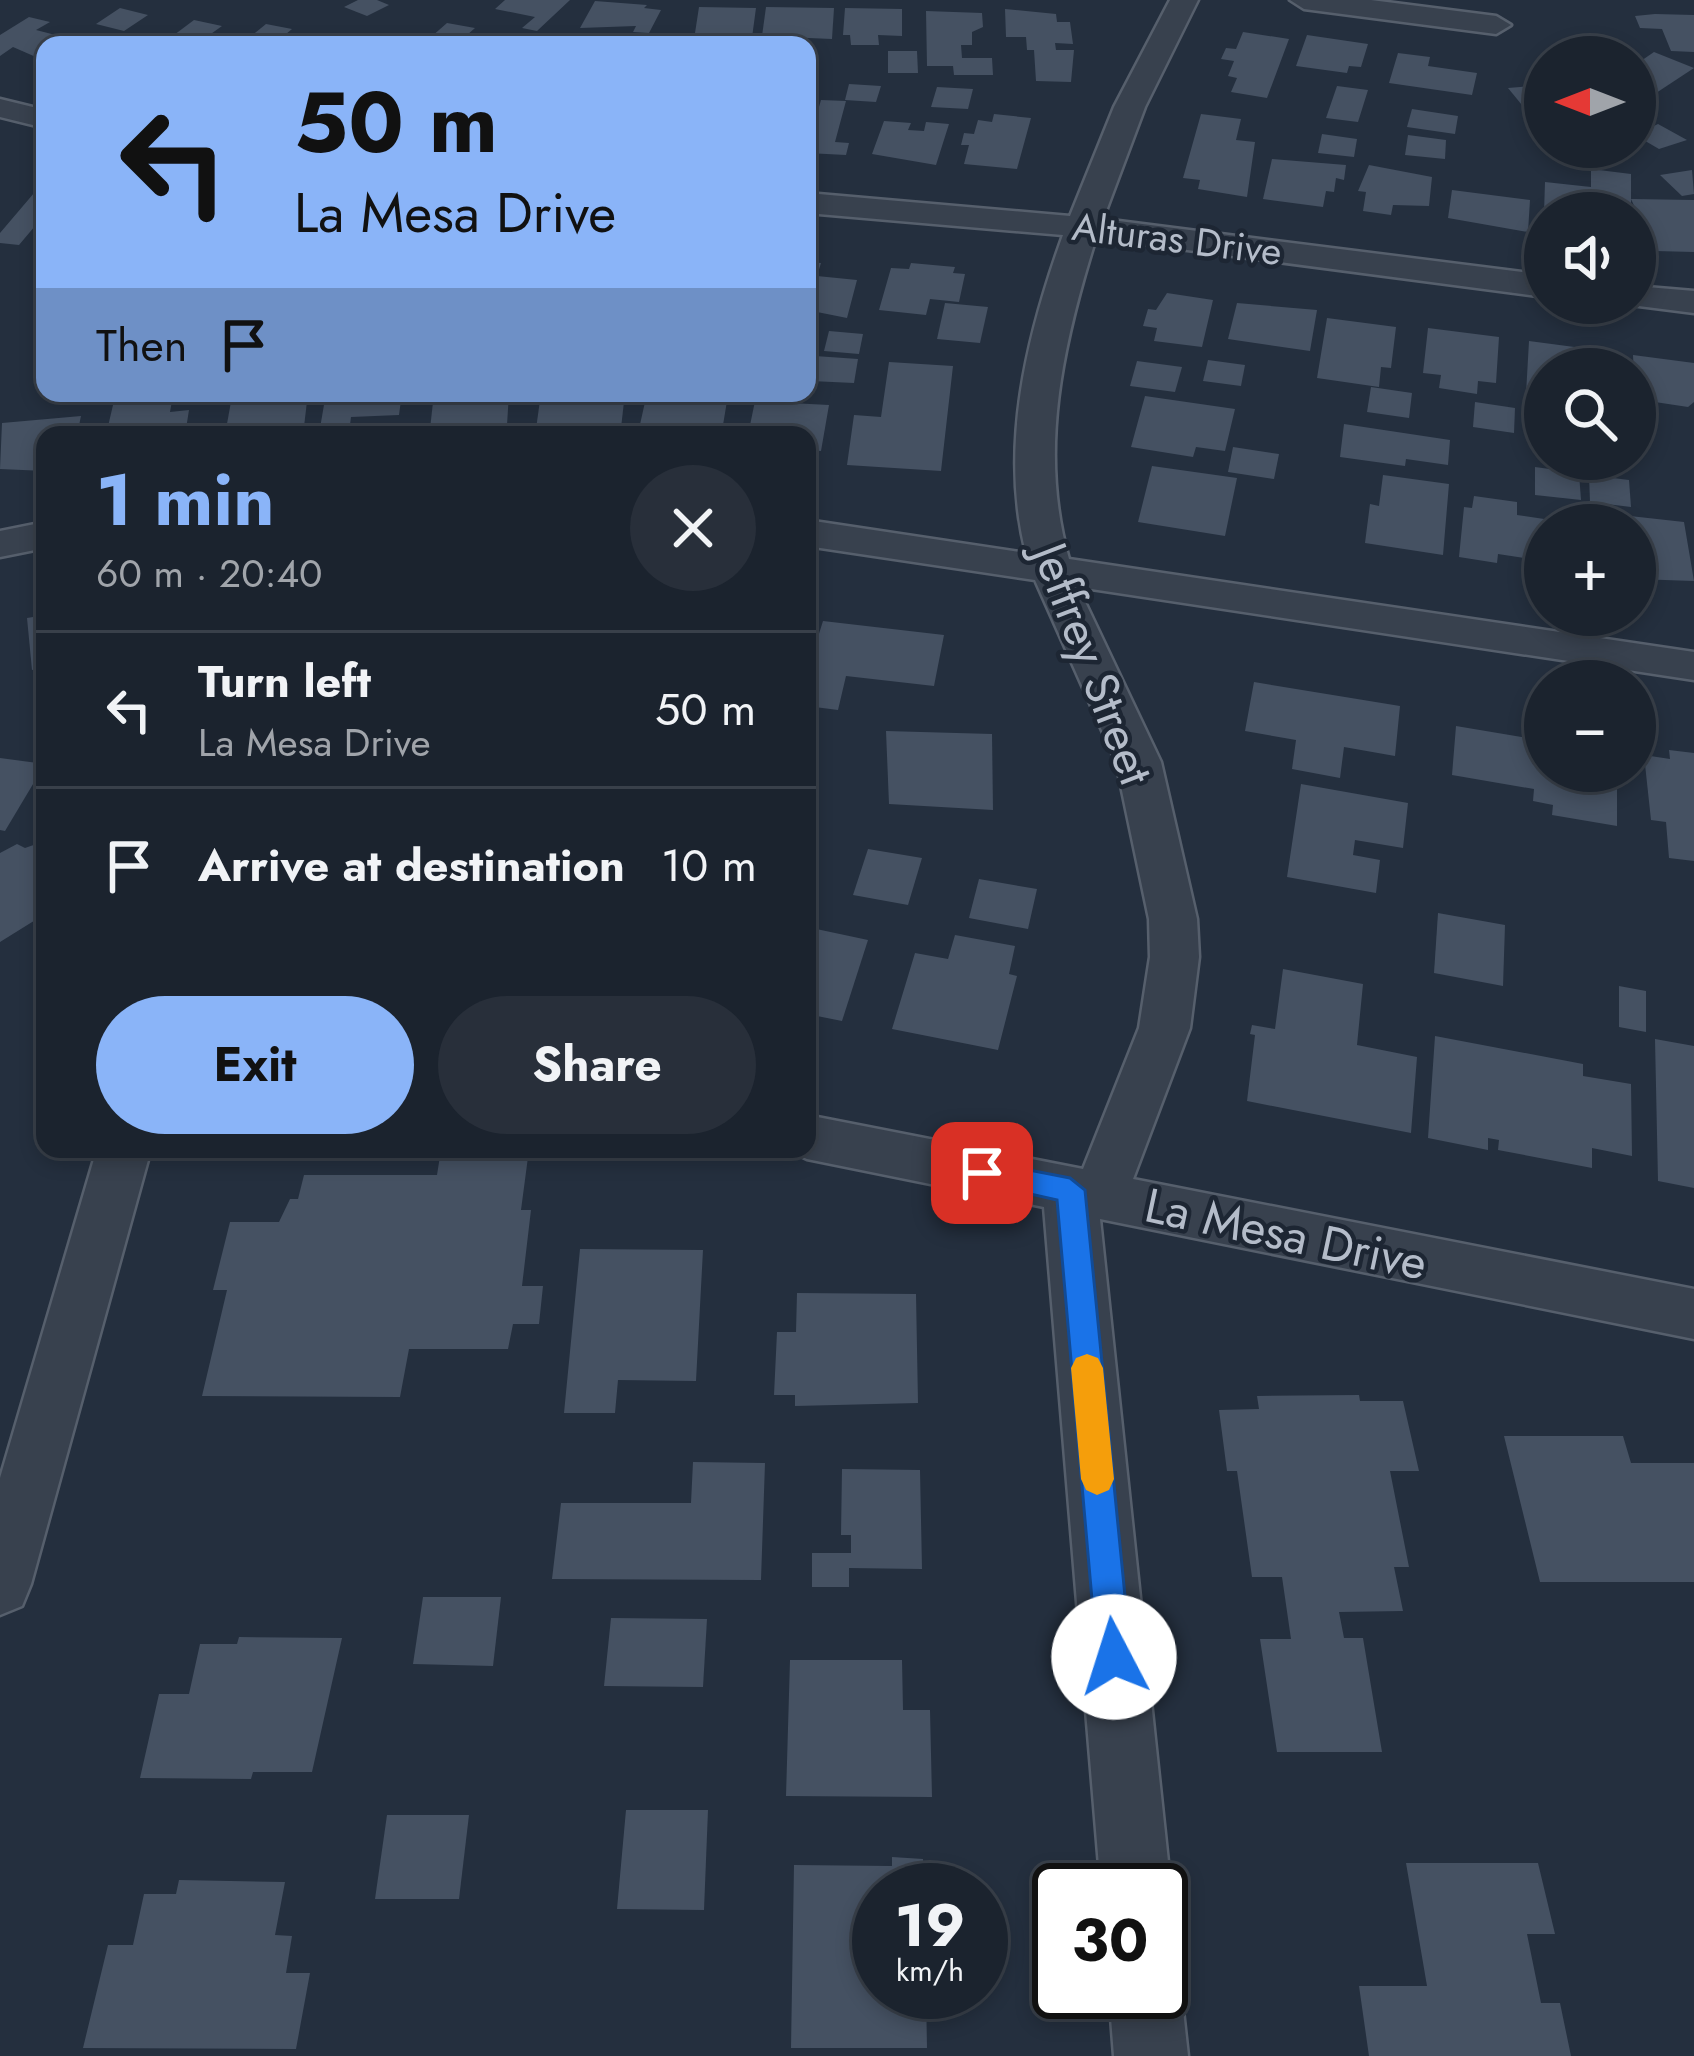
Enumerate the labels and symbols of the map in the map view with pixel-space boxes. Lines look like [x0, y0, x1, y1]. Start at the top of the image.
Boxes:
north arrow [1524, 36, 1656, 168]
street label: Alturas Drive [1069, 198, 1285, 280]
street label: Jeffrey Street [1013, 528, 1171, 795]
pin [931, 1122, 1033, 1224]
street label: La Mesa Drive [1139, 1170, 1433, 1298]
position arrow [1051, 1594, 1177, 1720]
speed limit sign: 30 [1032, 1863, 1188, 2019]

